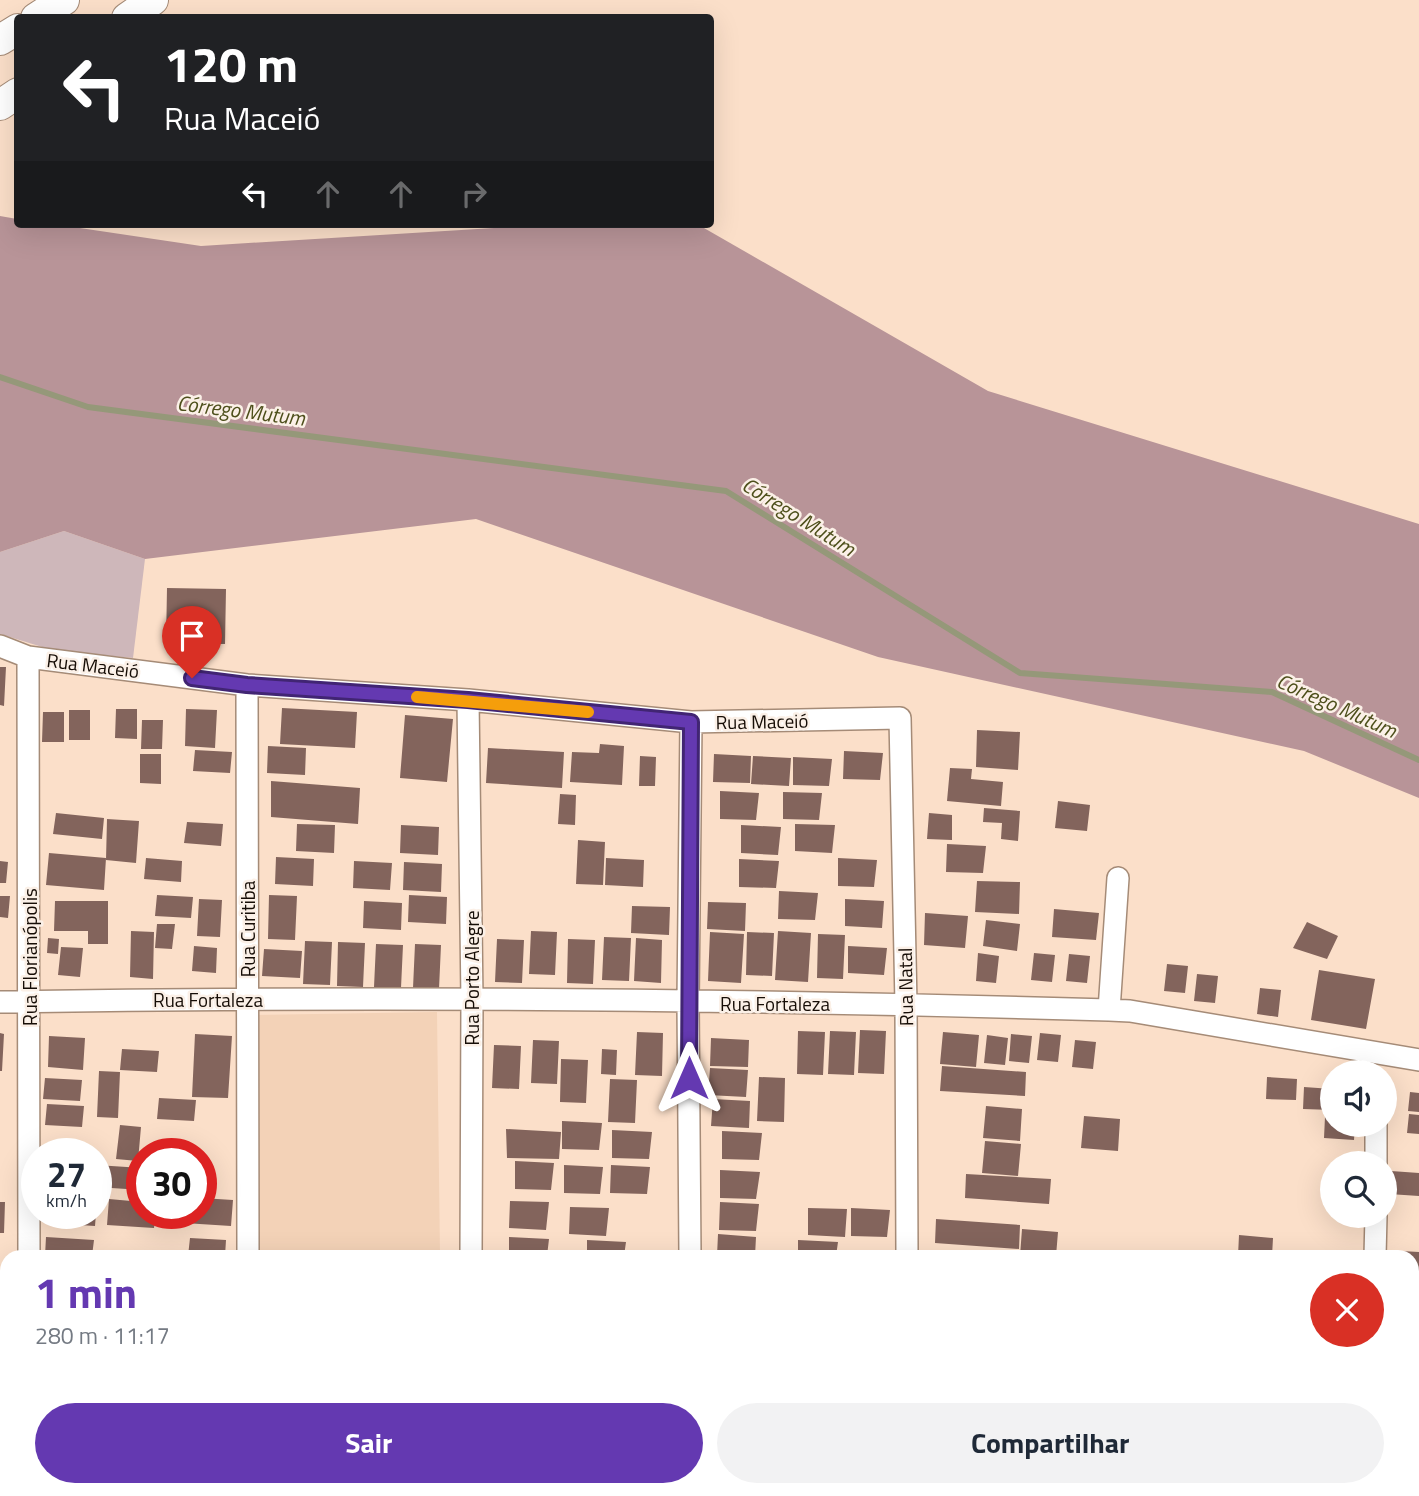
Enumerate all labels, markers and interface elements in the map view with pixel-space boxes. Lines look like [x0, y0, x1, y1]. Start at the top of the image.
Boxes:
text: 120 m [164, 26, 298, 101]
icon: left [49, 42, 140, 133]
text: Rua Maceió [164, 94, 320, 142]
icon: left [236, 175, 274, 213]
icon: ahead [309, 175, 347, 213]
icon: ahead [382, 175, 420, 213]
icon: right [455, 175, 493, 213]
water label: Córrego Mutum [175, 386, 307, 434]
water label: Córrego Mutum [736, 468, 863, 564]
pin [162, 606, 222, 678]
icon: arrive [173, 617, 211, 655]
street label: Rua Maceió [45, 645, 141, 685]
water label: Córrego Mutum [1272, 664, 1403, 746]
street label: Rua Maceió [715, 706, 809, 736]
street label: Rua Curitiba [233, 880, 262, 977]
street label: Rua Florianópolis [15, 888, 44, 1026]
street label: Rua Porto Alegre [457, 910, 486, 1046]
street label: Rua Natal [890, 948, 920, 1026]
street label: Rua Fortaleza [153, 985, 263, 1014]
street label: Rua Fortaleza [720, 989, 830, 1018]
position arrow [652, 1041, 726, 1115]
map controls [1320, 1060, 1397, 1228]
button: sound [1320, 1060, 1397, 1137]
speed limit sign: 30 [126, 1138, 217, 1229]
text: 27 [47, 1147, 86, 1201]
button: search [1320, 1151, 1397, 1228]
text: km/h [46, 1187, 87, 1214]
text: 1 min [35, 1260, 137, 1324]
button: close [1310, 1273, 1384, 1347]
text: 280 m · 11:17 [35, 1318, 170, 1353]
button: Sair [35, 1403, 703, 1483]
button: Compartilhar [717, 1403, 1384, 1483]

